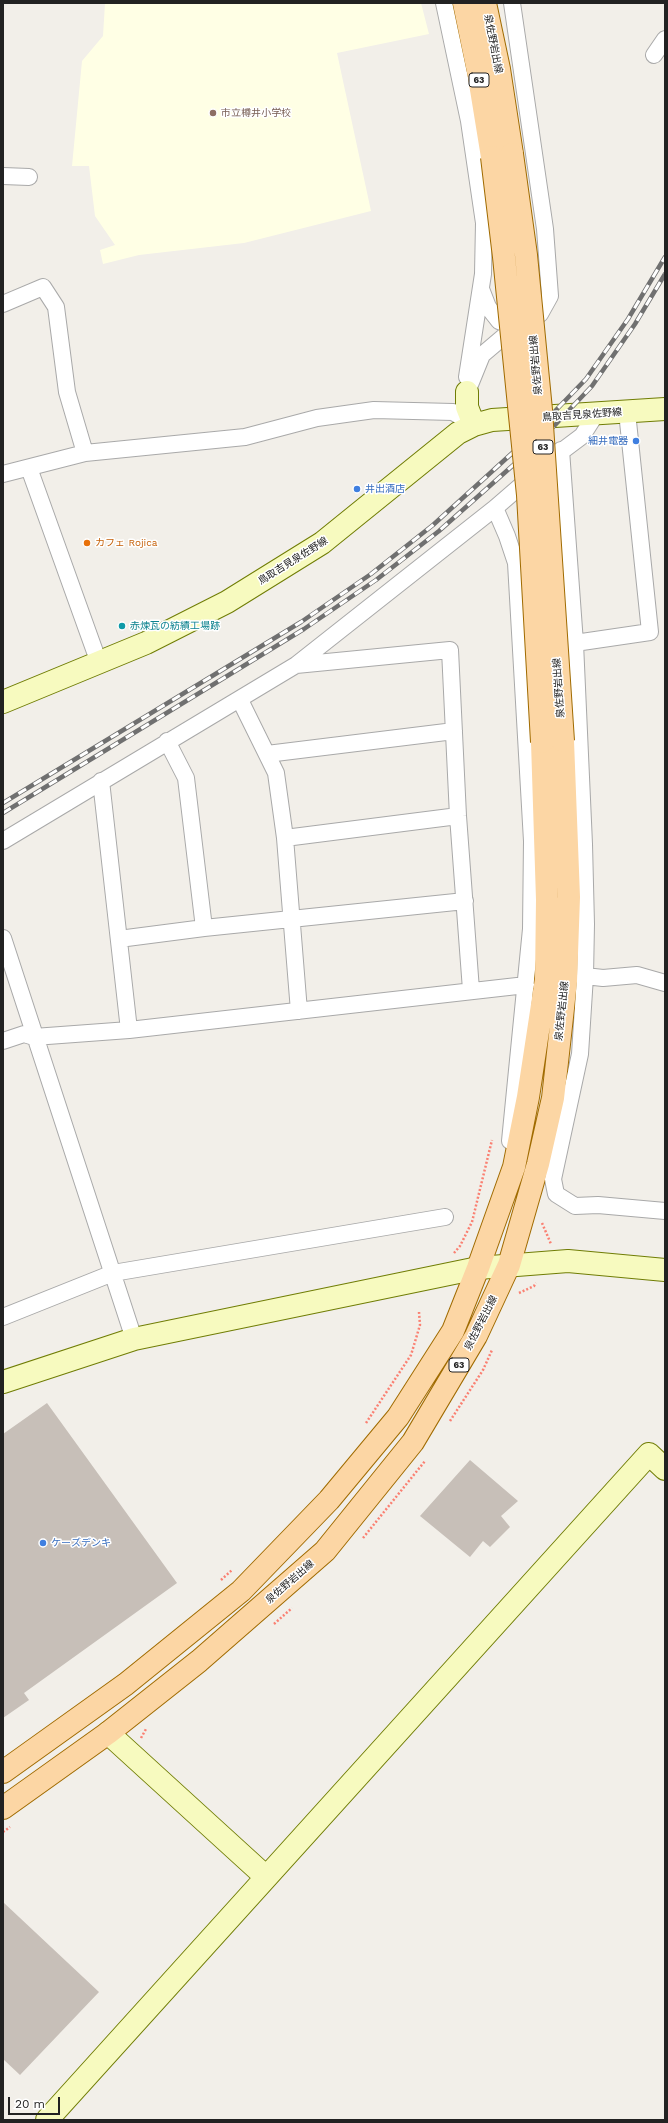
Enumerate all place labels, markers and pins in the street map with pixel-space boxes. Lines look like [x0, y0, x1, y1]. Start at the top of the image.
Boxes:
place label: 市立樽井小学校 [221, 107, 291, 119]
marker: 市立樽井小学校 [208, 108, 218, 118]
place label: 細井電器 [588, 435, 628, 447]
marker: 細井電器 [631, 436, 641, 446]
place label: 井出酒店 [365, 483, 405, 495]
marker: 井出酒店 [352, 484, 362, 494]
place label: カフェ Rojica [95, 537, 157, 549]
marker: カフェ Rojica [82, 538, 92, 548]
place label: 赤煉瓦の紡績工場跡 [130, 620, 220, 632]
marker: 赤煉瓦の紡績工場跡 [117, 621, 127, 631]
place label: ケーズデンキ [51, 1537, 111, 1549]
marker: ケーズデンキ [38, 1538, 48, 1548]

